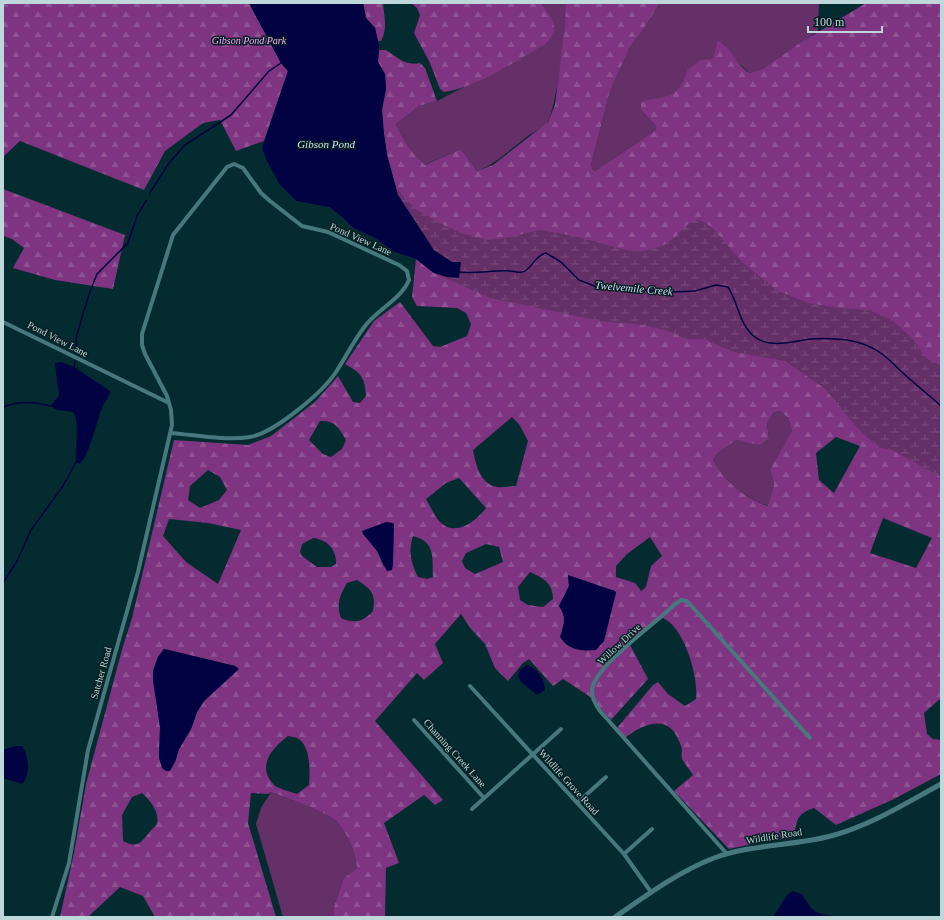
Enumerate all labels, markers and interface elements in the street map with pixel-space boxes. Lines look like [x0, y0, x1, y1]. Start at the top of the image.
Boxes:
scale bar [808, 8, 882, 34]
text: 100 m [814, 15, 845, 29]
park label: Gibson Pond Park [212, 35, 287, 46]
water label: Gibson Pond [297, 138, 355, 150]
street label: Pond View Lane [328, 220, 394, 258]
water label: Twelvemile Creek [595, 279, 674, 297]
street label: Pond View Lane [26, 319, 91, 359]
street label: Willow Drive [595, 621, 643, 667]
street label: Satcher Road [88, 646, 114, 700]
street label: Channing Creek Lane [422, 717, 489, 790]
street label: Wildlife Grove Road [537, 747, 601, 817]
street label: Wildlife Road [745, 826, 803, 846]

